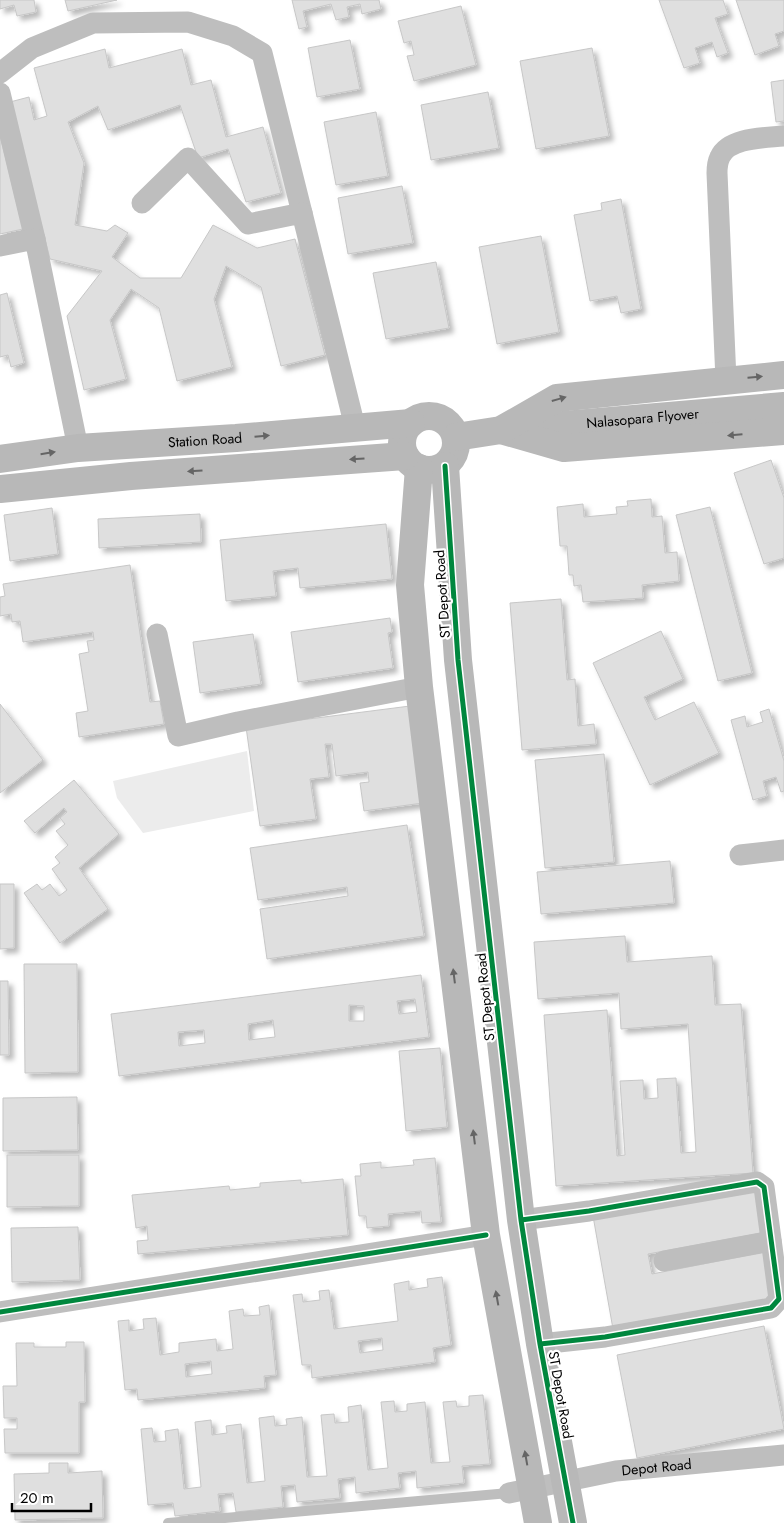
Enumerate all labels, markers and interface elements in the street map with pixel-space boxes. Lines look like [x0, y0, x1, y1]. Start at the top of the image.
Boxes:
one-way arrow [747, 373, 763, 381]
one-way arrow [551, 395, 567, 403]
street label: Nalasopara Flyover [585, 403, 700, 433]
street label: Station Road [167, 428, 243, 452]
one-way arrow [255, 431, 271, 439]
one-way arrow [727, 431, 743, 439]
one-way arrow [41, 448, 57, 456]
one-way arrow [348, 456, 364, 464]
one-way arrow [186, 468, 202, 476]
street label: ST Depot Road [429, 549, 455, 639]
street label: ST Depot Road [470, 952, 500, 1042]
one-way arrow [450, 968, 458, 984]
one-way arrow [470, 1129, 478, 1145]
one-way arrow [492, 1290, 500, 1306]
street label: ST Depot Road [543, 1350, 579, 1440]
one-way arrow [521, 1449, 529, 1465]
street label: Depot Road [621, 1454, 692, 1480]
scale bar [12, 1480, 91, 1512]
text: 20 m [20, 1487, 54, 1509]

